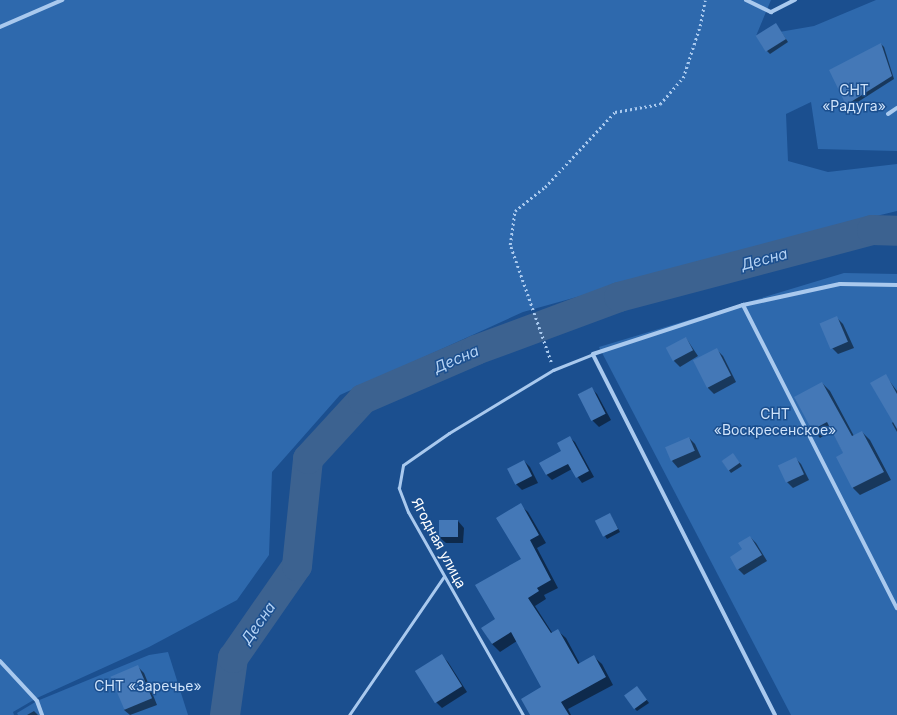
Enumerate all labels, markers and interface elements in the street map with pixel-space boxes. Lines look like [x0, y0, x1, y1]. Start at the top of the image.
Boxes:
park label: СНТ «Радуга» [822, 82, 886, 114]
water label: Десна [739, 244, 789, 274]
water label: Десна [431, 341, 481, 377]
park label: СНТ «Воскресенское» [714, 406, 836, 438]
street label: Ягодная улица [408, 495, 470, 591]
water label: Десна [237, 598, 279, 648]
park label: СНТ «Заречье» [94, 678, 202, 694]

